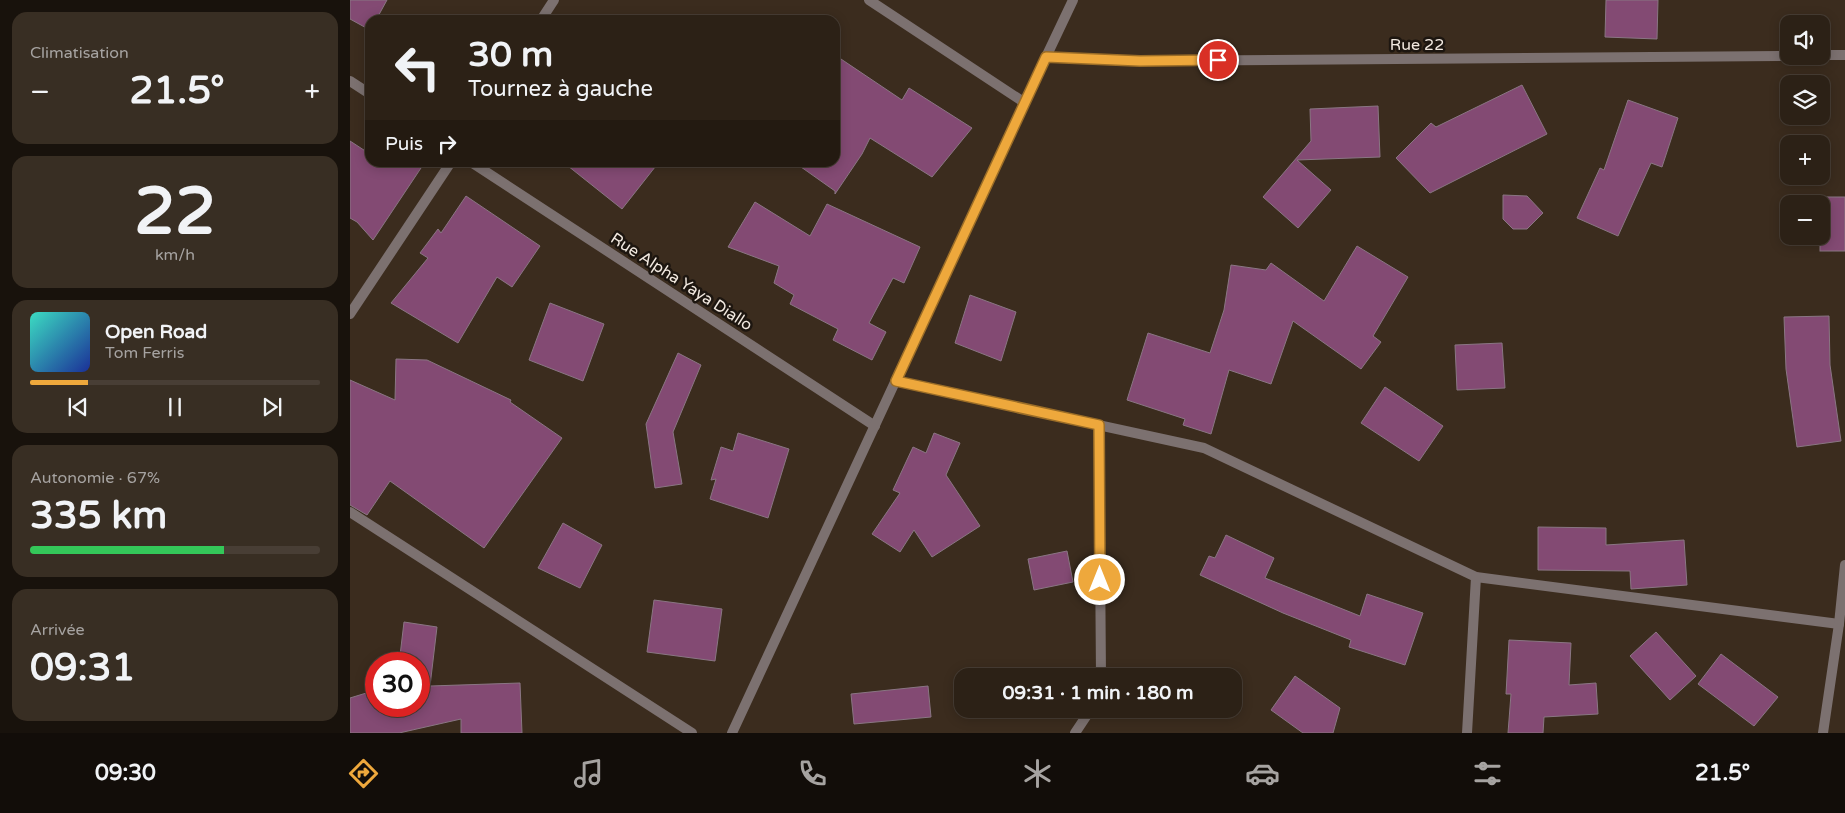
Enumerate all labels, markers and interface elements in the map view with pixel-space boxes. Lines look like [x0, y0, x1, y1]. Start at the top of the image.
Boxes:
map controls [1780, 15, 1830, 245]
button: sound [1780, 15, 1830, 65]
text: 30 m [468, 34, 553, 76]
icon: left [385, 35, 450, 100]
street label: Rue 22 [1390, 35, 1444, 55]
pin [1197, 39, 1239, 81]
text: Climatisation [30, 43, 129, 63]
icon: arrive [1204, 46, 1232, 74]
text: 21.5° [130, 68, 225, 114]
text: − [30, 75, 50, 109]
text: + [304, 75, 320, 109]
button: layers [1780, 75, 1830, 125]
text: Tournez à gauche [468, 76, 653, 102]
icon: right [433, 130, 461, 158]
text: Puis [385, 133, 423, 155]
button: + [1780, 135, 1830, 185]
text: 22 [134, 173, 216, 252]
button: − [1780, 195, 1830, 245]
street label: Rue Alpha Yaya Diallo [607, 228, 756, 335]
text: km/h [155, 245, 195, 265]
text: Open Road [105, 321, 207, 343]
text: Tom Ferris [105, 343, 184, 363]
icon: previous [64, 393, 92, 421]
icon: pause [161, 393, 189, 421]
icon: next [258, 393, 286, 421]
text: Autonomie · 67% [30, 468, 160, 488]
text: 335 km [30, 493, 167, 539]
position arrow [1073, 553, 1125, 605]
text: Arrivée [30, 620, 85, 640]
text: 09:31 [30, 645, 135, 691]
speed limit sign: 30 [365, 652, 430, 717]
text: 09:31 · 1 min · 180 m [1002, 682, 1194, 704]
icon: directions [346, 756, 381, 791]
icon: music [571, 756, 606, 791]
icon: phone [795, 756, 830, 791]
icon: climate [1020, 756, 1055, 791]
icon: car [1245, 756, 1280, 791]
icon: filters [1470, 756, 1505, 791]
text: 09:30 [95, 760, 156, 786]
text: 21.5° [1695, 760, 1750, 786]

